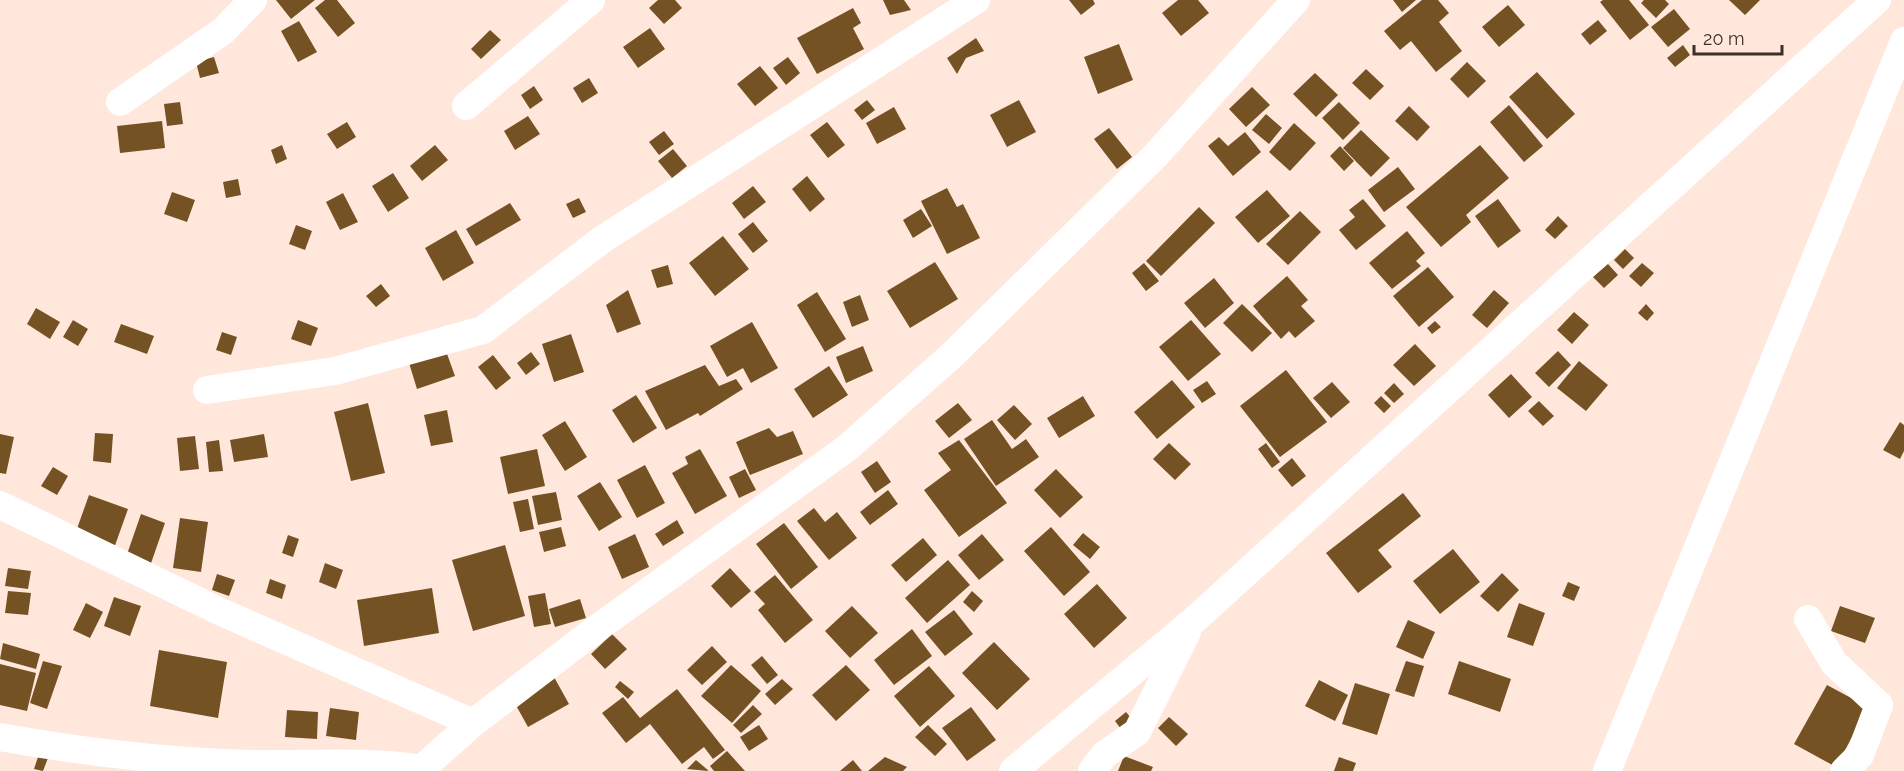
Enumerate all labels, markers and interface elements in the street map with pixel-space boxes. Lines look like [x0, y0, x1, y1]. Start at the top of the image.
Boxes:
scale bar [1694, 18, 1782, 56]
text: 20 m [1703, 28, 1745, 49]

